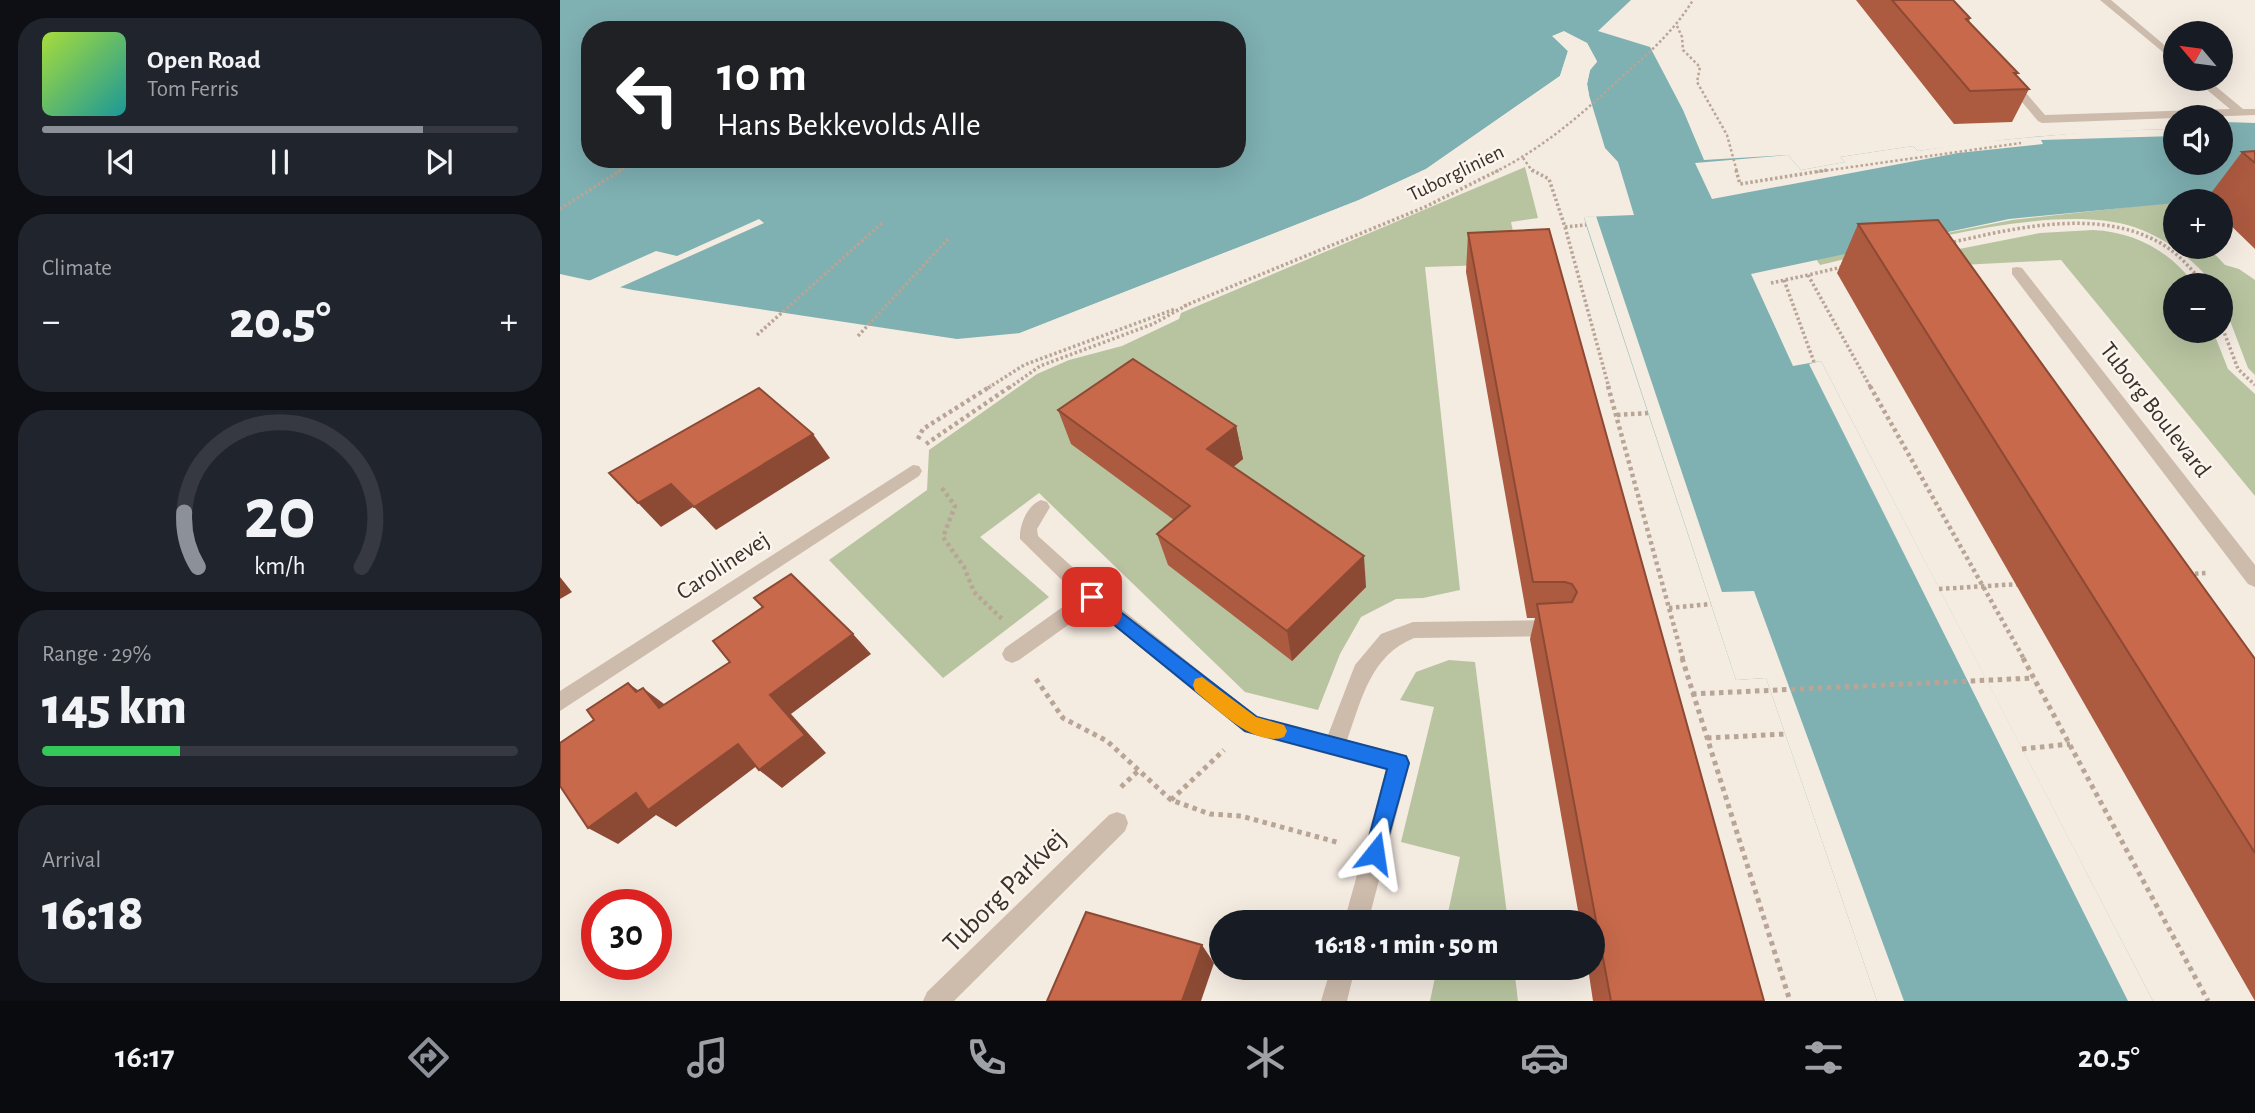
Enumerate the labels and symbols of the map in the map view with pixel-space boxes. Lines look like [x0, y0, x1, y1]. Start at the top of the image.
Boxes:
north arrow [2163, 21, 2233, 91]
street label: Tuborglinien [1405, 141, 1507, 205]
street label: Tuborg Boulevard [2095, 338, 2215, 482]
street label: Carolinevej [672, 527, 774, 605]
pin [1062, 567, 1122, 627]
position arrow [1338, 816, 1412, 890]
street label: Tuborg Parkvej [938, 824, 1072, 958]
speed limit sign: 30 [581, 889, 672, 980]

